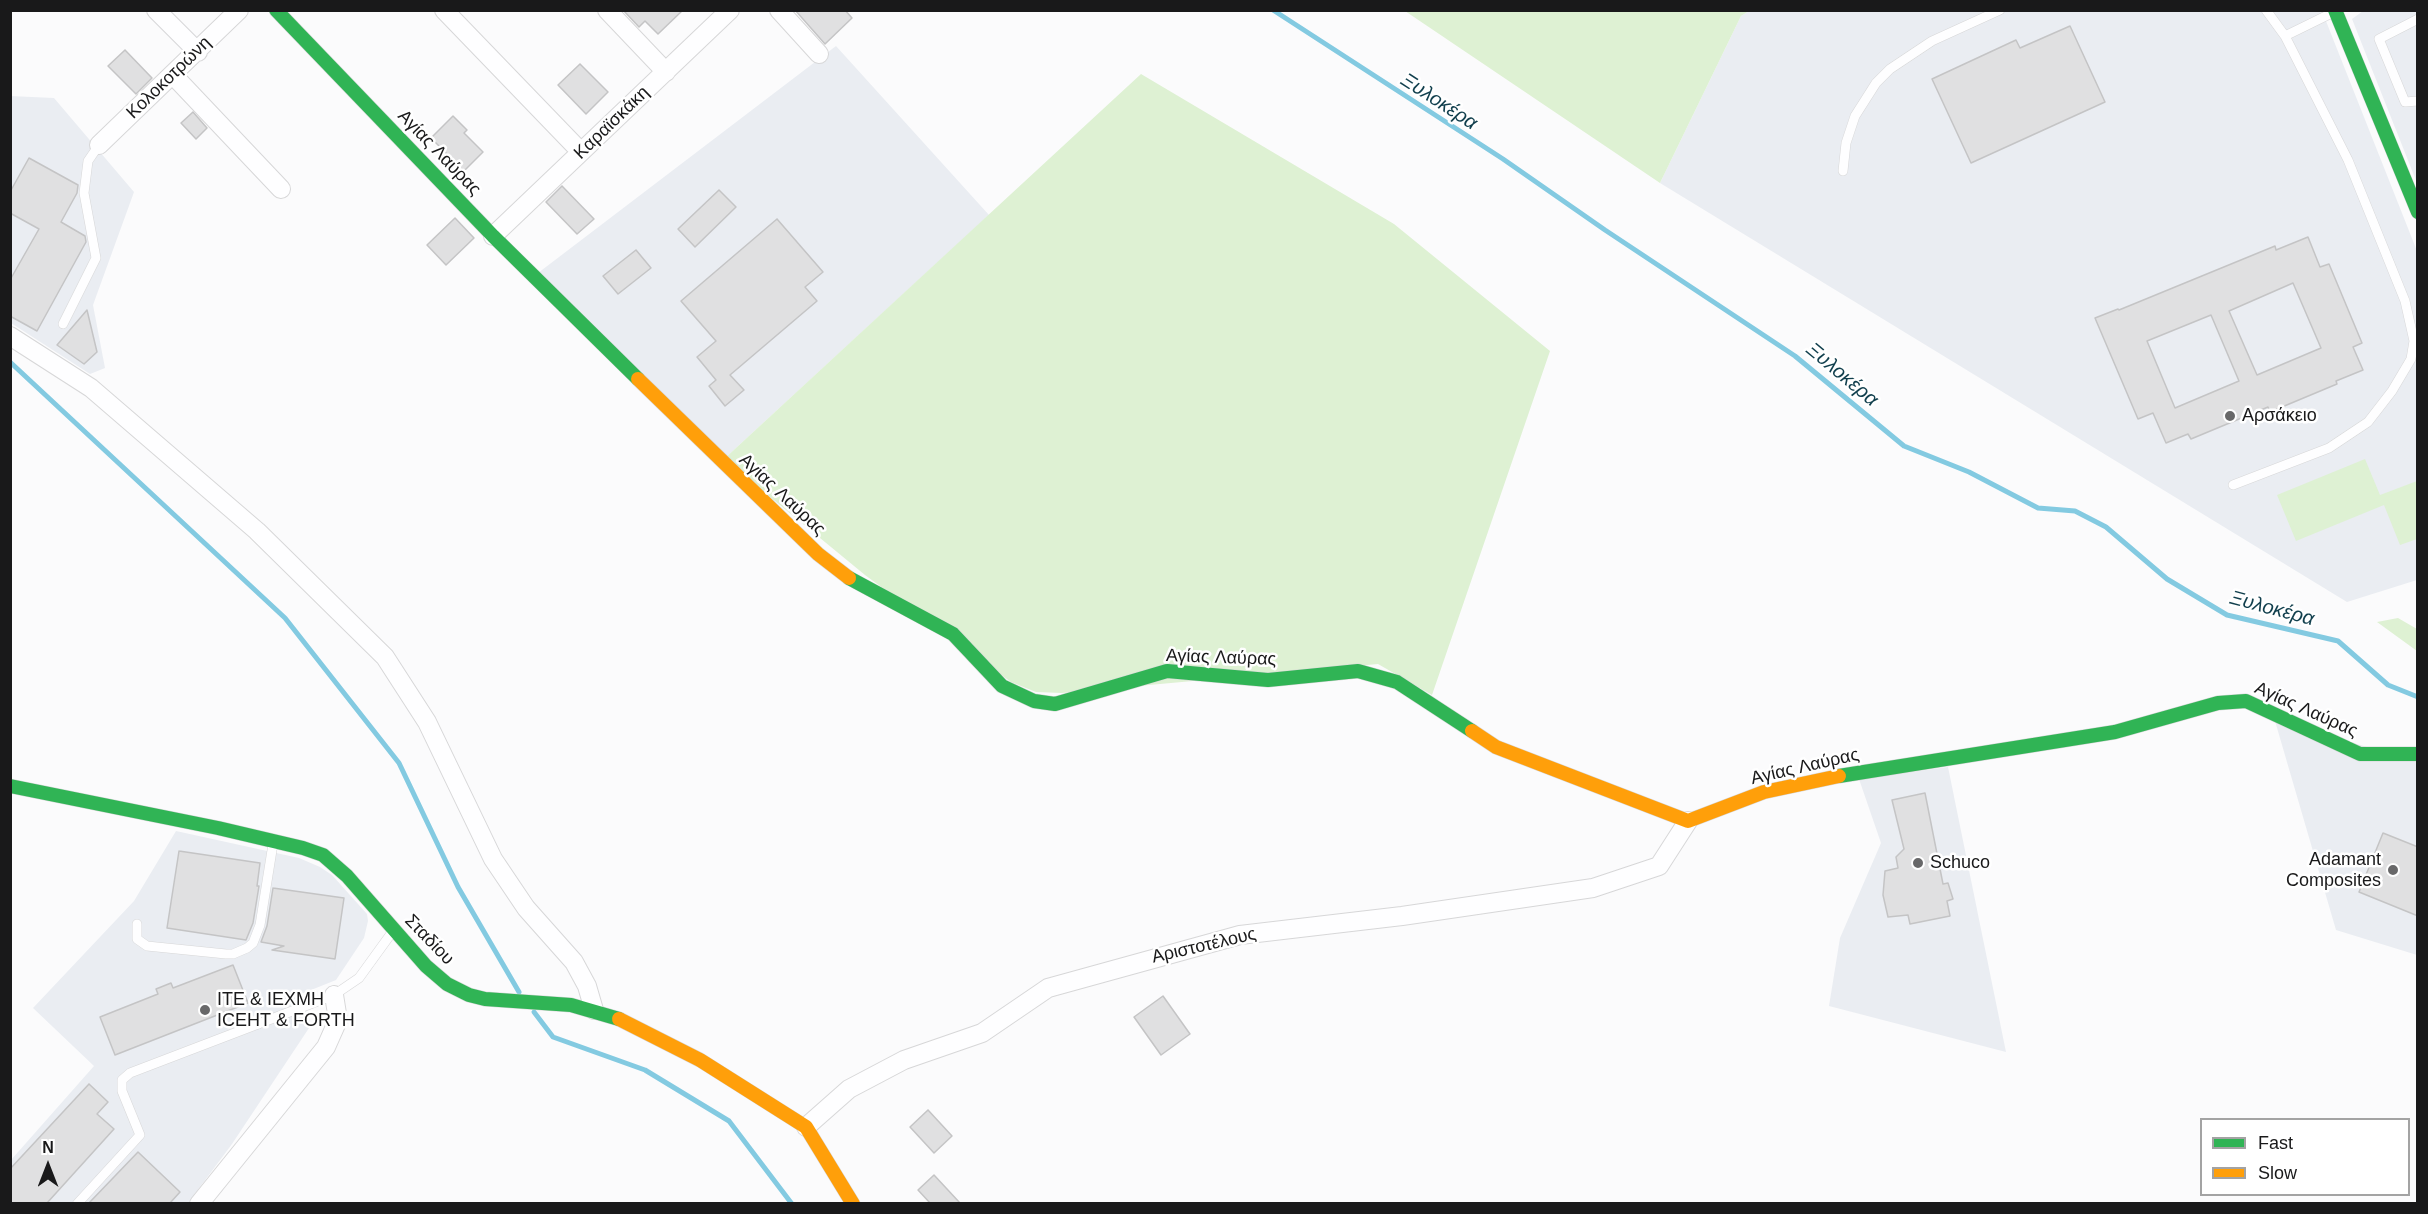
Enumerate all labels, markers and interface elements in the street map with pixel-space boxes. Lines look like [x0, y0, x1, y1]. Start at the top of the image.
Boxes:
street label: Κολοκοτρώνη [122, 32, 216, 124]
water label: Ξυλοκέρα [1396, 68, 1482, 136]
street label: Καραϊσκάκη [570, 82, 654, 164]
street label: Αγίας Λαύρας [393, 106, 485, 200]
water label: Ξυλοκέρα [1801, 338, 1883, 412]
place label: Αρσάκειο [2242, 405, 2317, 427]
marker: Αρσάκειο [2223, 409, 2237, 423]
street label: Αγίας Λαύρας [734, 449, 830, 541]
water label: Ξυλοκέρα [2227, 586, 2317, 632]
street label: Αγίας Λαύρας [1165, 645, 1277, 671]
street label: Αγίας Λαύρας [2251, 678, 2361, 742]
street label: Αγίας Λαύρας [1749, 744, 1861, 790]
place label: Adamant Composites [2286, 849, 2381, 892]
place label: Schuco [1930, 852, 1990, 874]
marker: Schuco [1911, 856, 1925, 870]
marker: Adamant Composites [2386, 863, 2400, 877]
street label: Σταδίου [400, 910, 458, 970]
street label: Αριστοτέλους [1150, 924, 1258, 968]
place label: ΙΤΕ & ΙΕΧΜΗ ICEHT & FORTH [217, 989, 355, 1032]
marker: ΙΤΕ & ΙΕΧΜΗ ICEHT & FORTH [198, 1003, 212, 1017]
legend [2200, 1118, 2410, 1196]
text: Fast [2258, 1133, 2293, 1153]
north arrow [18, 1136, 78, 1196]
text: N [42, 1139, 54, 1156]
text: Slow [2258, 1163, 2297, 1183]

